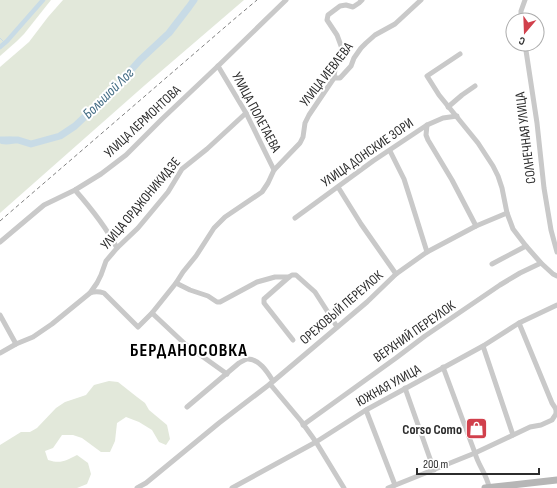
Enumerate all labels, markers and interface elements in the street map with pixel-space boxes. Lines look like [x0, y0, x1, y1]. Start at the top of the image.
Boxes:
north arrow [505, 12, 545, 52]
text: С [517, 34, 527, 48]
street label: УЛИЦА ИЕВЛЕВА [296, 38, 357, 110]
water label: Большой Лог [79, 63, 138, 123]
street label: УЛИЦА ПОЛЕТАЕВА [228, 69, 285, 156]
street label: УЛИЦА ЛЕРМОНТОВА [101, 81, 185, 161]
street label: СОЛНЕЧНАЯ УЛИЦА [511, 90, 540, 185]
street label: УЛИЦА ДОНСКИЕ ЗОРИ [318, 114, 417, 191]
street label: УЛИЦА ОРДЖОНИКИДЗЕ [97, 154, 184, 253]
street label: ОРЕХОВЫЙ ПЕРЕУЛОК [296, 266, 387, 348]
street label: ВЕРХНИЙ ПЕРЕУЛОК [370, 297, 459, 366]
district label: БЕРДАНОСОВКА [130, 340, 248, 361]
street label: ЮЖНАЯ УЛИЦА [353, 360, 425, 410]
shop icon: Corso Como [464, 416, 490, 442]
place label: Corso Como [402, 421, 462, 438]
scale bar [417, 450, 539, 476]
text: 200 m [423, 457, 449, 472]

